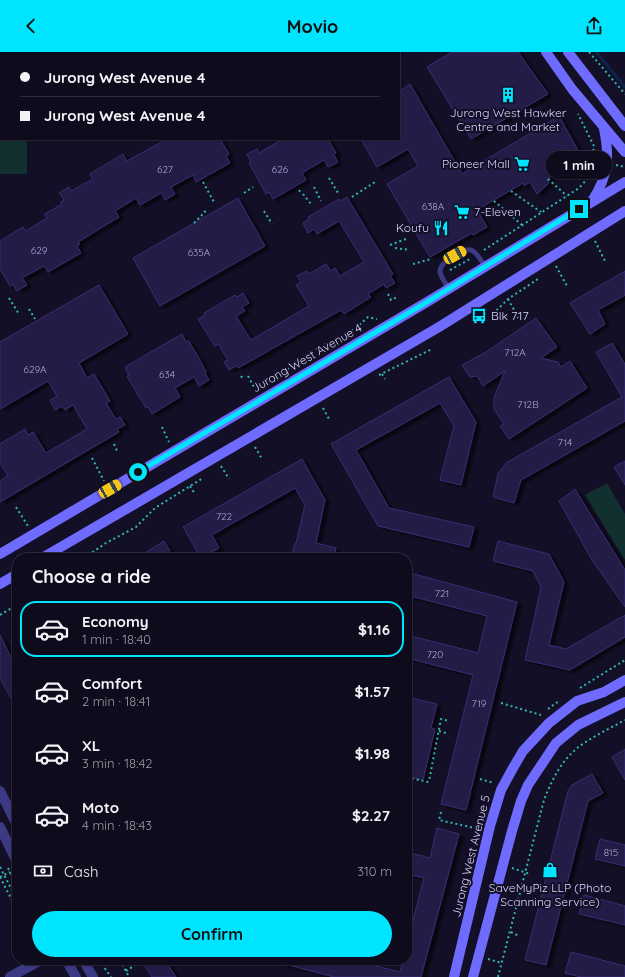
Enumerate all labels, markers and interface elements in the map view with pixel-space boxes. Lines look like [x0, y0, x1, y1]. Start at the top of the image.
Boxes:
icon: back [20, 15, 42, 37]
text: Movio [287, 15, 338, 38]
icon: share [583, 15, 605, 37]
text: Jurong West Avenue 4 [44, 68, 206, 87]
building icon: Jurong West Hawker Centre and Market [499, 86, 517, 104]
place label: Jurong West Hawker Centre and Market [450, 105, 567, 134]
text: Jurong West Avenue 4 [44, 106, 206, 125]
callout: 1 min [546, 151, 612, 179]
supermarket icon: Pioneer Mall [513, 155, 531, 173]
place label: Pioneer Mall [442, 156, 510, 171]
text: 1 min [563, 157, 595, 173]
house number: 627 [157, 163, 173, 176]
house number: 626 [272, 163, 289, 176]
house number: 638A [422, 200, 445, 213]
route end [570, 200, 588, 218]
supermarket icon: 7-Eleven [453, 203, 471, 221]
place label: 7-Eleven [474, 204, 521, 219]
restaurant icon: Koufu [432, 219, 450, 237]
place label: Koufu [396, 220, 429, 235]
house number: 629 [31, 244, 48, 257]
car [442, 244, 468, 266]
house number: 635A [188, 246, 211, 259]
bus stop icon: Blk 717 [470, 307, 488, 325]
place label: Blk 717 [491, 308, 529, 323]
street label: Jurong West Avenue 4 [249, 320, 365, 395]
house number: 712A [504, 346, 526, 359]
house number: 629A [24, 363, 47, 376]
house number: 634 [159, 368, 175, 381]
house number: 712B [517, 398, 539, 411]
house number: 714 [558, 436, 572, 449]
route start [129, 463, 147, 481]
car [97, 478, 123, 500]
house number: 722 [216, 510, 233, 523]
text: Choose a ride [32, 565, 151, 588]
house number: 721 [435, 587, 449, 600]
icon: car [34, 611, 70, 647]
text: Economy [82, 612, 149, 631]
text: $1.16 [358, 620, 390, 639]
text: 1 min · 18:40 [82, 631, 151, 647]
house number: 720 [427, 648, 443, 661]
icon: car [34, 673, 70, 709]
text: Comfort [82, 674, 143, 693]
text: $1.57 [355, 682, 390, 701]
text: 2 min · 18:41 [82, 693, 150, 709]
house number: 719 [472, 697, 487, 710]
icon: car [34, 735, 70, 771]
text: XL [82, 736, 100, 755]
text: $1.98 [355, 744, 390, 763]
text: 3 min · 18:42 [82, 755, 152, 771]
street label: Jurong West Avenue 5 [448, 793, 493, 918]
icon: car [34, 797, 70, 833]
text: Moto [82, 798, 119, 817]
text: $2.27 [352, 806, 390, 825]
text: 4 min · 18:43 [82, 817, 152, 833]
house number: 815 [604, 846, 618, 859]
icon: cash [32, 860, 54, 882]
shop icon: SaveMyPiz LLP (Photo Scanning Service) [541, 861, 559, 879]
text: Cash [64, 862, 98, 881]
text: 310 m [357, 863, 392, 879]
place label: SaveMyPiz LLP (Photo Scanning Service) [489, 880, 611, 909]
button: Confirm [32, 911, 392, 957]

